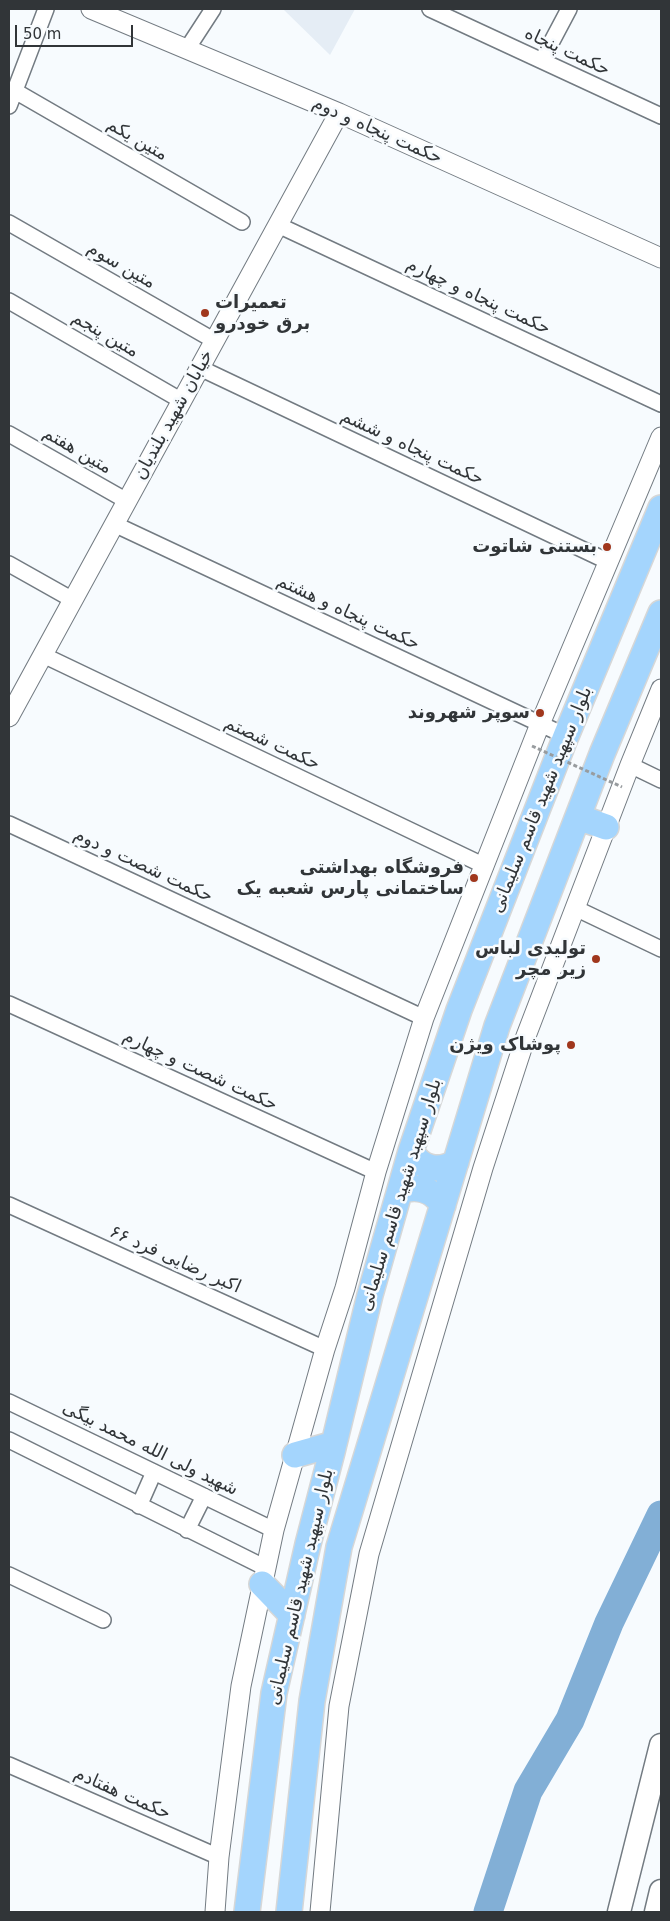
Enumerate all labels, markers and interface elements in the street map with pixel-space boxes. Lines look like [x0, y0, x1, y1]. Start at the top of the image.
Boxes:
scale bar [18, 15, 135, 47]
street label: حکمت پنجاه [521, 23, 613, 81]
text: 50 m [23, 25, 61, 43]
street label: حکمت پنجاه و دوم [309, 93, 445, 169]
street label: متین یکم [103, 114, 171, 166]
street label: متین سوم [83, 238, 159, 294]
street label: حکمت پنجاه و چهارم [402, 254, 554, 340]
place label: تعمیرات برق خودرو [215, 292, 310, 334]
street label: متین پنجم [68, 307, 142, 363]
marker: تعمیرات برق خودرو [199, 307, 211, 319]
street label: خیابان شهید بلندیان [129, 346, 219, 484]
street label: حکمت پنجاه و ششم [337, 405, 487, 491]
street label: متین هفتم [39, 423, 115, 479]
place label: بستنی شاتوت [472, 536, 597, 558]
marker: بستنی شاتوت [601, 541, 613, 553]
street label: حکمت پنجاه و هشتم [273, 570, 423, 656]
street label: بلوار سپهبد شهید قاسم سلیمانی [487, 684, 597, 916]
place label: سوپر شهروند [408, 702, 530, 724]
marker: سوپر شهروند [534, 707, 546, 719]
street label: حکمت شصتم [221, 712, 323, 776]
street label: حکمت شصت و دوم [70, 824, 216, 908]
place label: فروشگاه بهداشتی ساختمانی پارس شعبه یک [237, 857, 464, 900]
marker: فروشگاه بهداشتی ساختمانی پارس شعبه یک [468, 872, 480, 884]
place label: تولیدی لباس زیر مچر [475, 938, 586, 981]
marker: تولیدی لباس زیر مچر [590, 953, 602, 965]
street label: حکمت شصت و چهارم [119, 1026, 281, 1116]
place label: پوشاک ویژن [449, 1034, 561, 1056]
marker: پوشاک ویژن [565, 1039, 577, 1051]
street label: بلوار سپهبد شهید قاسم سلیمانی [355, 1076, 447, 1314]
street label: ۶۶ اکبر رضایی فرد [106, 1221, 244, 1299]
street label: شهید ولی الله محمد بیگی [59, 1397, 241, 1501]
street label: بلوار سپهبد شهید قاسم سلیمانی [263, 1467, 339, 1707]
street label: حکمت هفتادم [70, 1763, 174, 1825]

